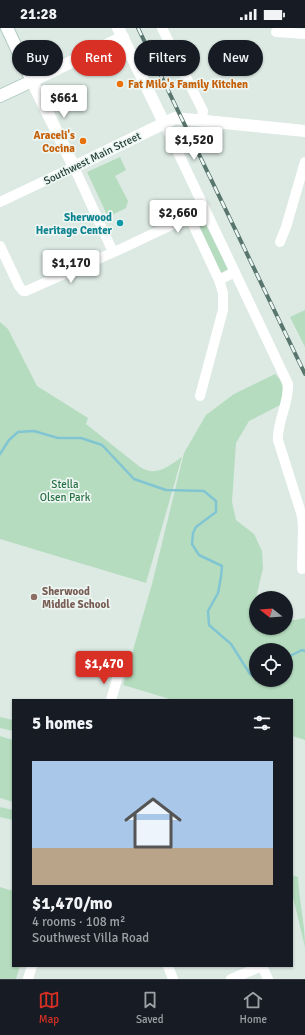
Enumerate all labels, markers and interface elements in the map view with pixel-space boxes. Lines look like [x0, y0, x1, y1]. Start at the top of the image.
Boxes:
text: 21:28 [20, 5, 57, 23]
chip: Buy [12, 40, 63, 76]
chip: Rent [71, 40, 126, 76]
chip: Filters [134, 40, 200, 76]
chip: New [208, 40, 263, 76]
place label: Fat Milo's Family Kitchen [128, 78, 248, 91]
marker: Fat Milo's Family Kitchen [115, 79, 125, 89]
pin: $661 [40, 85, 88, 119]
text: $661 [50, 90, 78, 106]
pin: $1,520 [161, 127, 227, 161]
place label: Araceli's Cocina [34, 129, 75, 155]
street label: Southwest Main Street [42, 129, 143, 188]
text: $1,520 [175, 132, 213, 148]
marker: Araceli's Cocina [78, 136, 88, 146]
pin: $2,660 [145, 200, 211, 234]
text: $2,660 [159, 205, 197, 221]
place label: Sherwood Heritage Center [36, 211, 113, 237]
marker: Sherwood Heritage Center [115, 218, 125, 228]
pin: $1,170 [38, 250, 104, 284]
text: $1,170 [52, 255, 90, 271]
park label: Stella Olsen Park [40, 478, 91, 504]
place label: Sherwood Middle School [42, 585, 110, 611]
north arrow [249, 591, 293, 635]
map controls [249, 591, 293, 687]
marker: Sherwood Middle School [29, 592, 39, 602]
button: locate [249, 643, 293, 687]
pin: $1,470 [71, 651, 137, 685]
text: $1,470 [85, 656, 123, 672]
icon: filters [251, 712, 273, 734]
text: 5 homes [32, 713, 93, 734]
icon: home [117, 787, 189, 859]
text: $1,470/mo [32, 893, 112, 914]
text: 4 rooms · 108 m² [32, 914, 125, 930]
text: Southwest Villa Road [32, 930, 149, 946]
tab: Map [38, 989, 60, 1026]
tab: Saved [136, 989, 164, 1026]
tab: Home [240, 989, 267, 1026]

